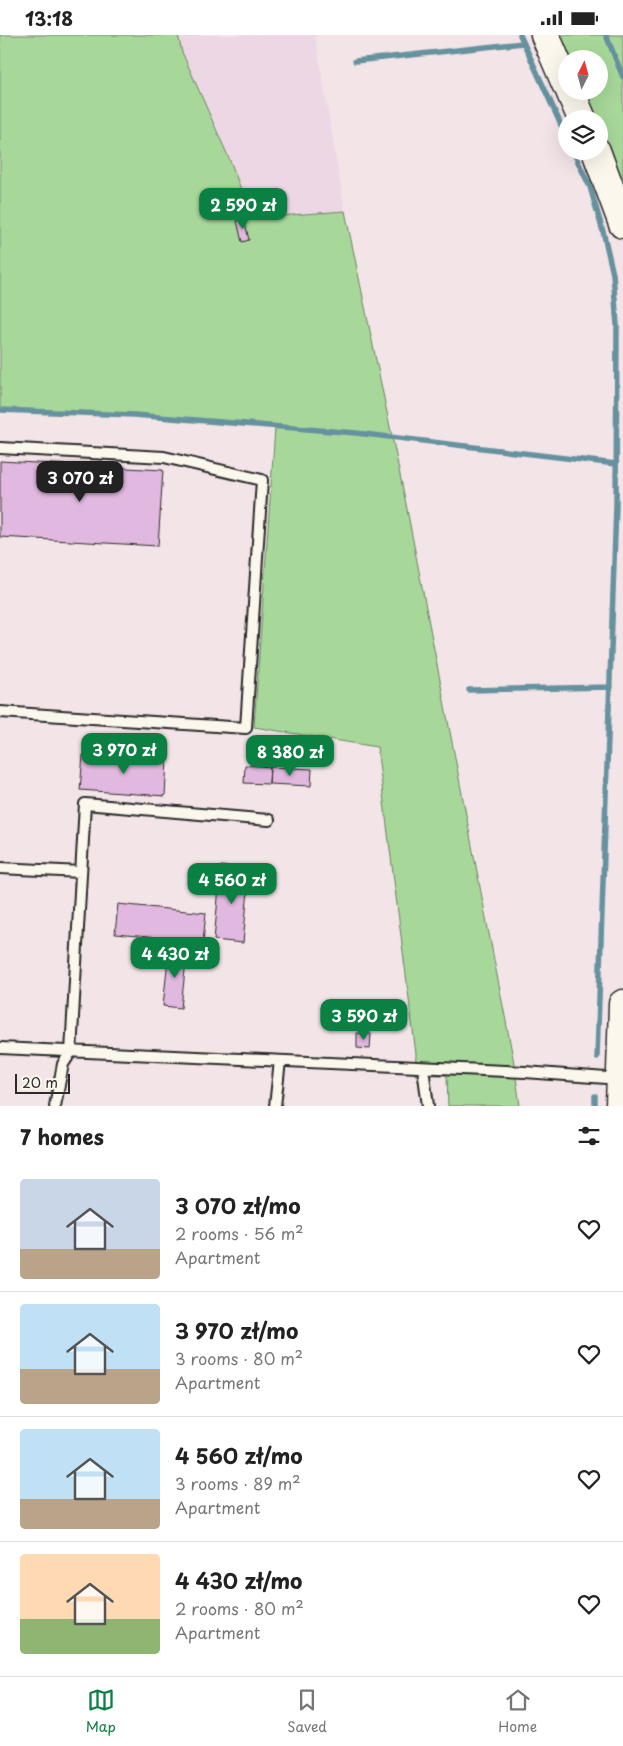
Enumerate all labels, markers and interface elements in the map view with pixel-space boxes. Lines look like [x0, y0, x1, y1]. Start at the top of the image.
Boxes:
text: 13:18 [25, 4, 73, 32]
north arrow [558, 50, 608, 100]
map controls [558, 50, 608, 160]
button: layers [558, 110, 608, 160]
pin: 2 590 zł [191, 187, 295, 230]
text: 2 590 zł [210, 192, 276, 216]
pin: 3 070 zł [28, 461, 132, 503]
text: 3 070 zł [47, 465, 113, 489]
pin: 3 970 zł [72, 733, 176, 775]
pin: 8 380 zł [238, 735, 342, 777]
text: 3 970 zł [92, 737, 156, 761]
text: 8 380 zł [257, 739, 323, 763]
pin: 4 560 zł [180, 863, 284, 905]
text: 4 560 zł [199, 867, 265, 891]
pin: 4 430 zł [123, 937, 227, 979]
text: 4 430 zł [142, 941, 208, 965]
pin: 3 590 zł [312, 999, 416, 1041]
text: 3 590 zł [331, 1003, 397, 1027]
scale bar [15, 1071, 70, 1094]
text: 20 m [22, 1072, 58, 1093]
text: 7 homes [20, 1120, 104, 1152]
icon: filters [575, 1122, 603, 1150]
text: 3 070 zł/mo [175, 1189, 301, 1221]
icon: home [60, 1199, 120, 1259]
icon: heart [575, 1215, 603, 1243]
text: 2 rooms · 56 m² [175, 1221, 304, 1245]
text: Apartment [175, 1245, 260, 1269]
text: 3 970 zł/mo [175, 1314, 298, 1346]
icon: home [60, 1324, 120, 1384]
icon: heart [575, 1340, 603, 1368]
text: 3 rooms · 80 m² [175, 1346, 303, 1370]
text: Apartment [175, 1370, 260, 1394]
text: 4 560 zł/mo [175, 1439, 303, 1471]
icon: home [60, 1449, 120, 1509]
icon: heart [575, 1465, 603, 1493]
text: 3 rooms · 89 m² [175, 1471, 300, 1495]
text: Apartment [175, 1495, 260, 1519]
text: 4 430 zł/mo [175, 1564, 302, 1596]
icon: home [60, 1574, 120, 1634]
icon: heart [575, 1590, 603, 1618]
text: 2 rooms · 80 m² [175, 1596, 304, 1620]
text: Apartment [175, 1620, 260, 1644]
tab: Map [86, 1686, 116, 1737]
tab: Saved [287, 1686, 327, 1737]
tab: Home [498, 1686, 537, 1737]

